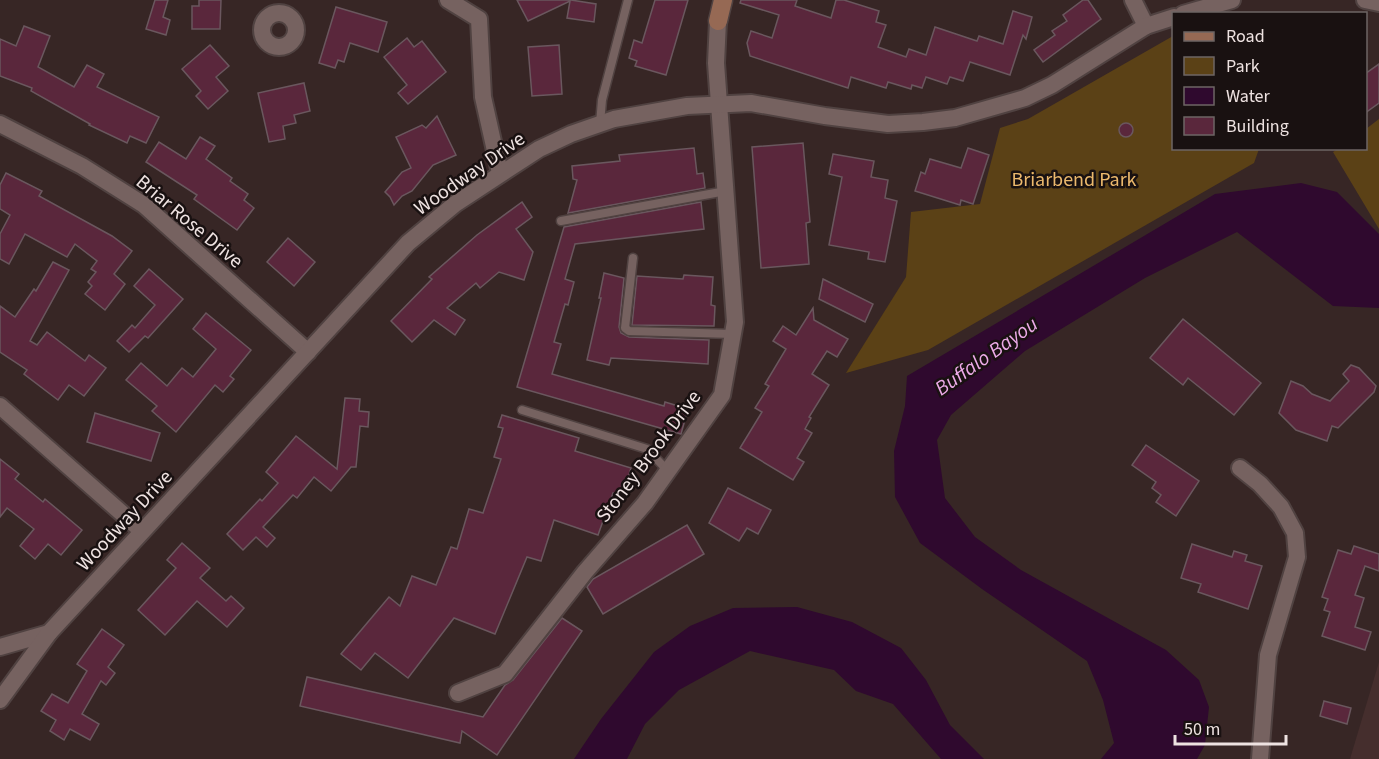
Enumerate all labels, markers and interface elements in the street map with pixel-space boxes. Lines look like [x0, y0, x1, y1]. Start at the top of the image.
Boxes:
legend [1172, 12, 1367, 150]
text: Road [1226, 24, 1265, 49]
text: Park [1226, 54, 1260, 79]
text: Water [1226, 84, 1270, 109]
text: Building [1226, 114, 1289, 139]
street label: Woodway Drive [409, 125, 531, 222]
park label: Briarbend Park [1011, 166, 1137, 194]
street label: Briar Rose Drive [130, 169, 249, 275]
water label: Buffalo Bayou [928, 309, 1044, 403]
street label: Stoney Brook Drive [590, 385, 708, 529]
street label: Woodway Drive [70, 464, 179, 578]
scale bar [1175, 708, 1286, 746]
text: 50 m [1184, 717, 1220, 742]

